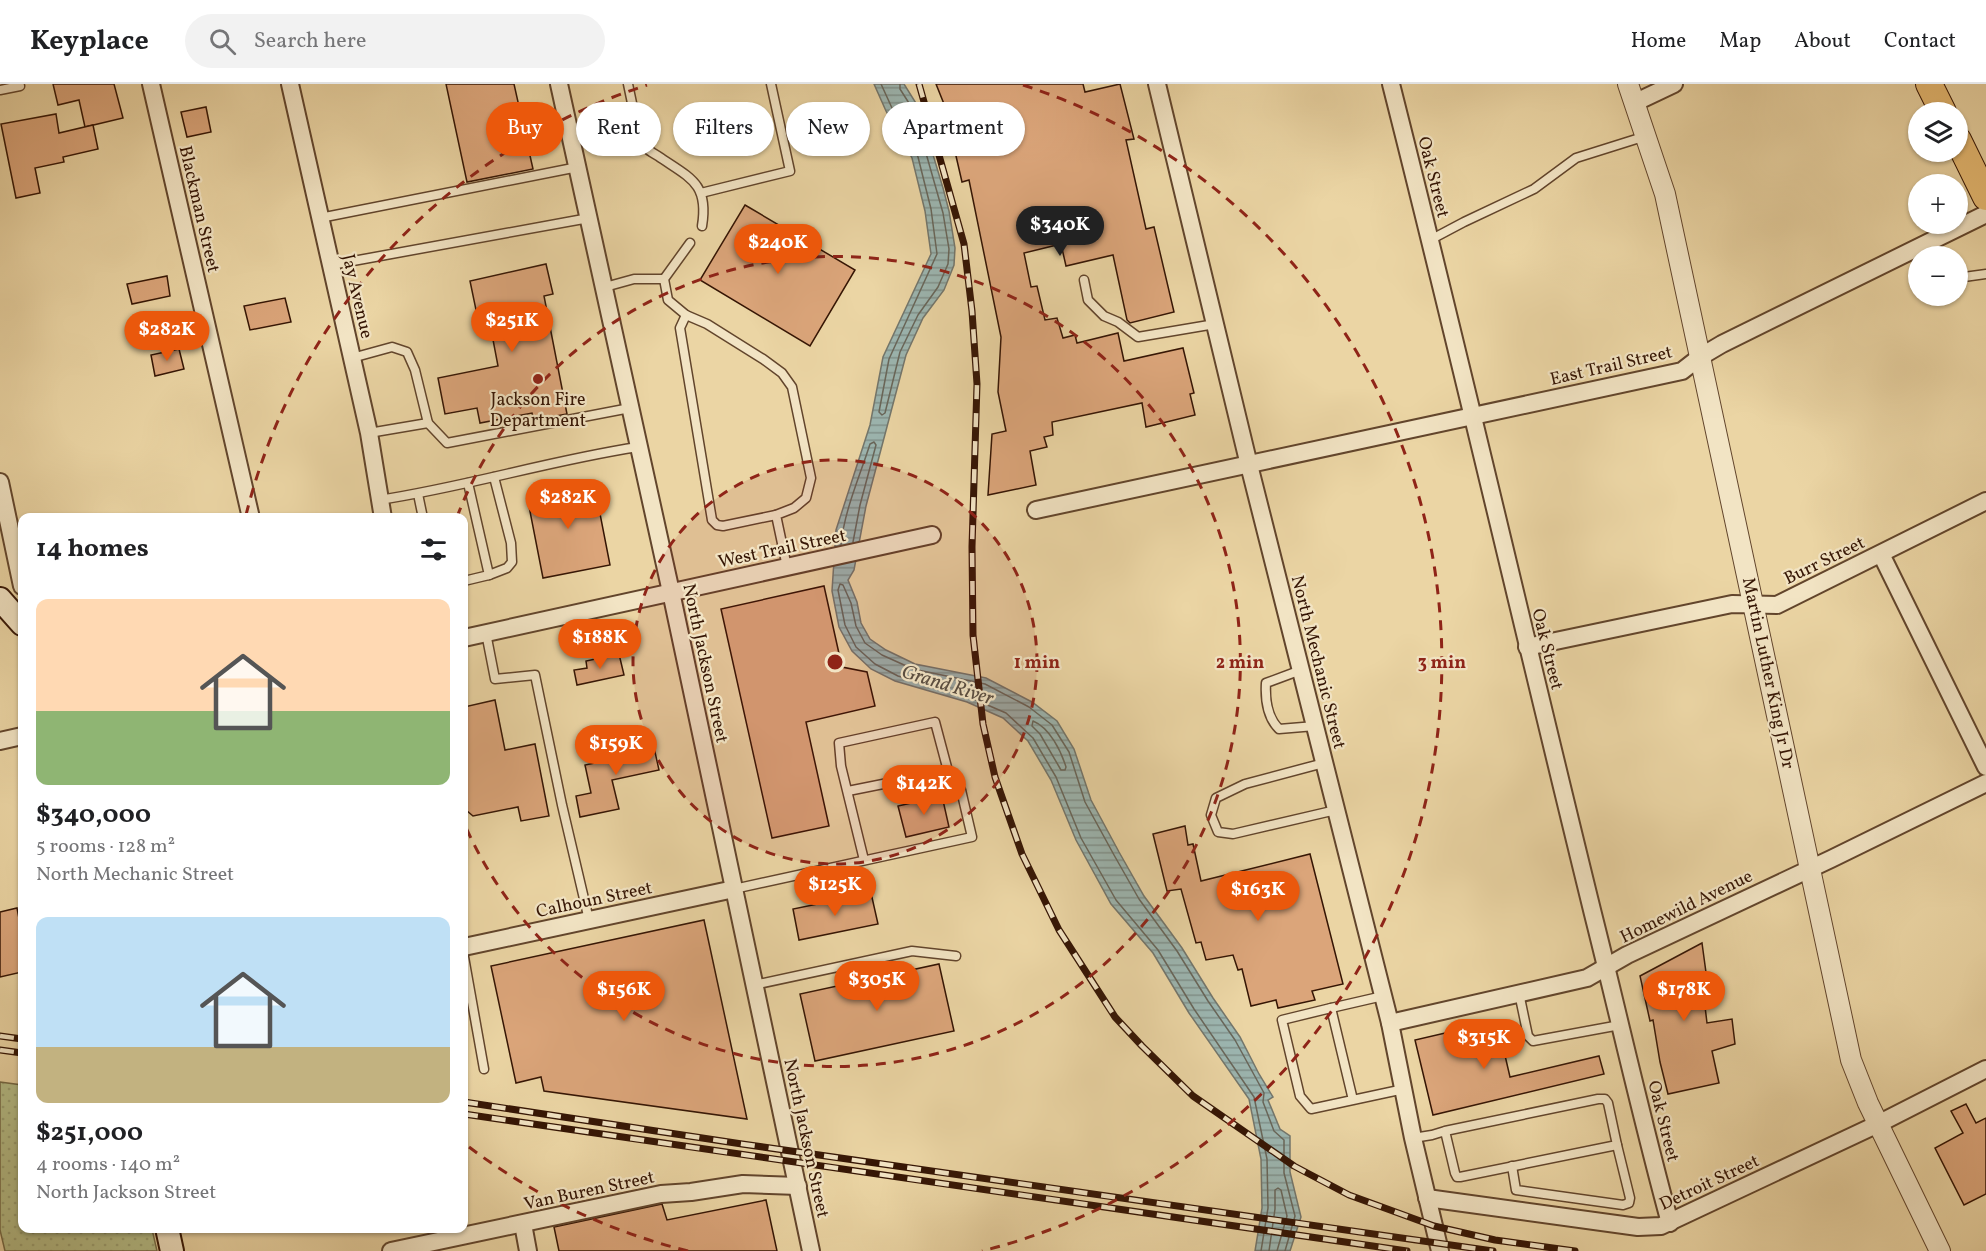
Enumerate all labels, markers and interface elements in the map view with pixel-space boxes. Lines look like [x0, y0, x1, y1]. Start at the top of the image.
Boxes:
search box [185, 14, 605, 68]
text: Keyplace [30, 22, 149, 61]
icon: search [206, 25, 239, 58]
text: Search here [254, 26, 366, 57]
text: Home [1631, 27, 1686, 56]
text: Map [1719, 27, 1761, 56]
text: About [1794, 27, 1851, 56]
text: Contact [1884, 27, 1956, 56]
chip: Buy [486, 102, 564, 156]
chip: Rent [576, 102, 661, 156]
chip: Filters [673, 102, 774, 156]
chip: New [786, 102, 870, 156]
chip: Apartment [882, 102, 1025, 156]
map controls [1908, 102, 1968, 306]
button: layers [1908, 102, 1968, 162]
street label: Oak Street [1410, 134, 1455, 221]
street label: Blackman Street [172, 143, 225, 275]
button: + [1908, 174, 1968, 234]
pin: $340K [1018, 206, 1102, 257]
text: $340K [1030, 211, 1090, 239]
pin: $240K [736, 224, 820, 275]
text: $240K [748, 229, 808, 257]
button: − [1908, 246, 1968, 306]
street label: Jay Avenue [335, 252, 378, 341]
pin: $251K [470, 302, 554, 353]
text: $251K [485, 307, 539, 335]
pin: $282K [125, 311, 209, 362]
text: $282K [138, 316, 196, 344]
street label: East Trail Street [1548, 340, 1675, 393]
marker: Jackson Fire Department [531, 372, 545, 386]
place label: Jackson Fire Department [490, 388, 586, 434]
pin: $282K [526, 479, 610, 530]
text: $282K [539, 484, 597, 512]
street label: West Trail Street [716, 524, 849, 575]
text: 14 homes [36, 531, 149, 567]
street label: Burr Street [1780, 531, 1869, 592]
icon: filters [417, 533, 450, 566]
street label: North Mechanic Street [1284, 573, 1351, 752]
street label: Martin Luther King Jr Dr [1735, 575, 1800, 772]
street label: North Jackson Street [675, 581, 734, 745]
street label: Oak Street [1524, 606, 1569, 693]
pin: $188K [558, 619, 642, 670]
text: $188K [572, 624, 628, 652]
icon: home [189, 638, 297, 746]
text: 1 min [1014, 651, 1060, 676]
text: 2 min [1216, 651, 1264, 676]
text: 3 min [1418, 651, 1466, 676]
centre of rings [825, 652, 845, 672]
water label: Grand River [898, 659, 998, 713]
pin: $159K [574, 725, 658, 776]
text: $159K [589, 730, 643, 758]
pin: $142K [882, 765, 966, 816]
text: $142K [896, 770, 952, 798]
text: $340,000 [36, 797, 151, 833]
text: 5 rooms · 128 m² [36, 833, 175, 861]
text: North Mechanic Street [36, 861, 234, 889]
street label: Homewild Avenue [1616, 864, 1757, 950]
pin: $125K [793, 866, 877, 917]
text: $125K [808, 871, 862, 899]
pin: $163K [1216, 871, 1300, 922]
street label: Calhoun Street [534, 876, 655, 925]
text: $163K [1231, 876, 1285, 904]
icon: home [189, 956, 297, 1064]
pin: $305K [835, 961, 919, 1012]
text: $305K [848, 966, 906, 994]
pin: $156K [582, 971, 666, 1022]
pin: $178K [1642, 971, 1726, 1022]
text: $156K [597, 976, 651, 1004]
text: $178K [1657, 976, 1711, 1004]
pin: $315K [1442, 1019, 1526, 1070]
text: $315K [1457, 1024, 1511, 1052]
street label: North Jackson Street [776, 1056, 835, 1220]
street label: Oak Street [1640, 1078, 1685, 1165]
text: $251,000 [36, 1115, 143, 1151]
street label: Detroit Street [1656, 1149, 1764, 1217]
text: 4 rooms · 140 m² [36, 1151, 180, 1179]
street label: Van Buren Street [522, 1165, 657, 1218]
text: North Jackson Street [36, 1179, 216, 1207]

